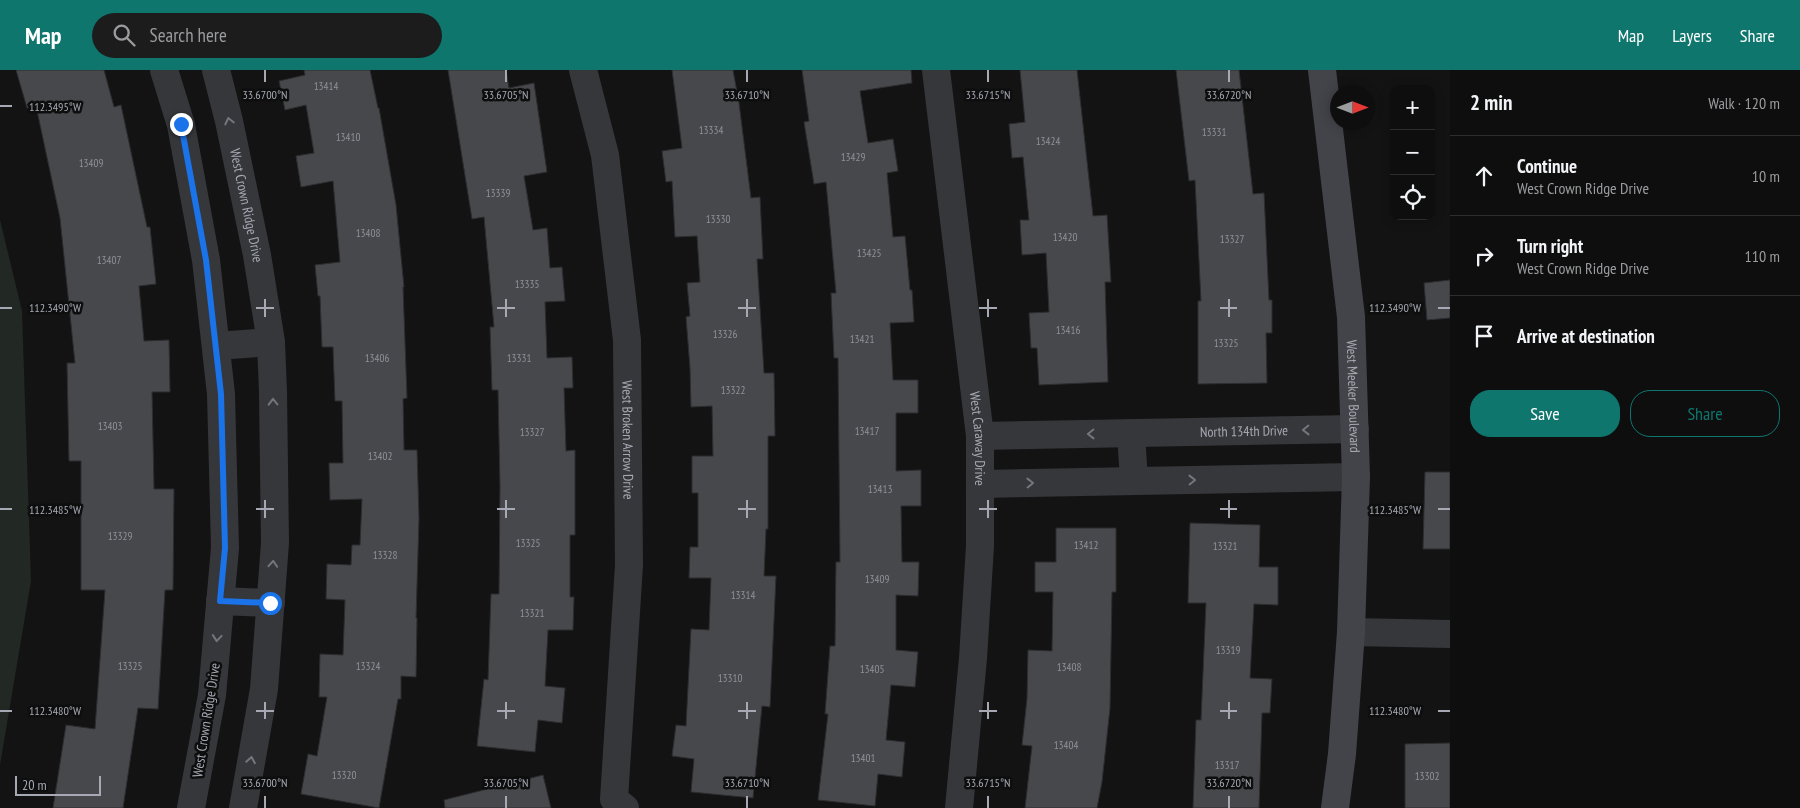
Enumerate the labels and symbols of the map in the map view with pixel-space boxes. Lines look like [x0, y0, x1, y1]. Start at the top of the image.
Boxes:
house number: 13414 [314, 79, 338, 93]
north arrow [1330, 85, 1375, 130]
text: 33.6700°N [242, 87, 288, 102]
text: 33.6705°N [483, 87, 529, 102]
text: 33.6710°N [724, 87, 770, 102]
text: 33.6715°N [965, 87, 1011, 102]
text: 33.6720°N [1206, 87, 1252, 102]
text: 112.3495°W [29, 99, 81, 114]
route end [170, 113, 193, 136]
one-way arrow [224, 116, 234, 125]
house number: 13334 [699, 123, 723, 137]
house number: 13331 [1202, 125, 1226, 139]
house number: 13410 [336, 130, 360, 144]
house number: 13424 [1036, 134, 1060, 148]
street label: West Crown Ridge Drive [226, 147, 267, 264]
house number: 13429 [841, 150, 865, 164]
house number: 13409 [79, 156, 103, 170]
house number: 13339 [486, 186, 510, 200]
house number: 13330 [706, 212, 730, 226]
house number: 13408 [356, 226, 380, 240]
house number: 13420 [1053, 230, 1077, 244]
house number: 13327 [1220, 232, 1244, 246]
house number: 13425 [857, 246, 881, 260]
house number: 13407 [97, 253, 121, 267]
house number: 13335 [515, 277, 539, 291]
text: 112.3490°W [29, 300, 81, 315]
text: 112.3490°W [1369, 300, 1421, 315]
house number: 13416 [1056, 323, 1080, 337]
house number: 13326 [713, 327, 737, 341]
house number: 13421 [850, 332, 874, 346]
house number: 13325 [1214, 336, 1238, 350]
street label: West Meeker Boulevard [1343, 339, 1364, 453]
house number: 13406 [365, 351, 389, 365]
house number: 13331 [507, 351, 531, 365]
street label: West Broken Arrow Drive [618, 380, 637, 500]
house number: 13322 [721, 383, 745, 397]
street label: West Caraway Drive [966, 390, 989, 486]
one-way arrow [268, 397, 278, 405]
house number: 13403 [98, 419, 122, 433]
street label: North 134th Drive [1200, 421, 1288, 441]
house number: 13417 [855, 424, 879, 438]
one-way arrow [1302, 424, 1310, 435]
house number: 13327 [520, 425, 544, 439]
one-way arrow [1087, 429, 1094, 439]
house number: 13402 [368, 449, 392, 463]
one-way arrow [1189, 475, 1197, 486]
one-way arrow [1026, 478, 1034, 488]
house number: 13413 [868, 482, 892, 496]
text: 112.3485°W [29, 502, 81, 517]
text: 112.3485°W [1369, 502, 1421, 517]
house number: 13329 [108, 529, 132, 543]
house number: 13325 [516, 536, 540, 550]
house number: 13412 [1074, 538, 1098, 552]
house number: 13321 [1213, 539, 1237, 553]
house number: 13328 [373, 548, 397, 562]
one-way arrow [268, 560, 279, 568]
house number: 13409 [865, 572, 889, 586]
house number: 13314 [731, 588, 755, 602]
route start [259, 592, 282, 615]
house number: 13321 [520, 606, 544, 620]
one-way arrow [212, 634, 223, 642]
house number: 13319 [1216, 643, 1240, 657]
house number: 13325 [118, 659, 142, 673]
house number: 13324 [356, 659, 380, 673]
house number: 13408 [1057, 660, 1081, 674]
street label: West Crown Ridge Drive [188, 661, 224, 779]
house number: 13405 [860, 662, 884, 676]
house number: 13310 [718, 671, 742, 685]
text: 112.3480°W [29, 703, 81, 718]
text: 112.3480°W [1369, 703, 1421, 718]
house number: 13404 [1054, 738, 1078, 752]
house number: 13401 [851, 751, 875, 765]
one-way arrow [246, 756, 256, 764]
house number: 13317 [1215, 758, 1239, 772]
house number: 13320 [332, 768, 356, 782]
house number: 13302 [1415, 769, 1439, 783]
scale bar [15, 773, 101, 796]
text: 33.6700°N [242, 775, 288, 790]
text: 33.6705°N [483, 775, 529, 790]
text: 33.6710°N [724, 775, 770, 790]
text: 33.6715°N [965, 775, 1011, 790]
text: 33.6720°N [1206, 775, 1252, 790]

